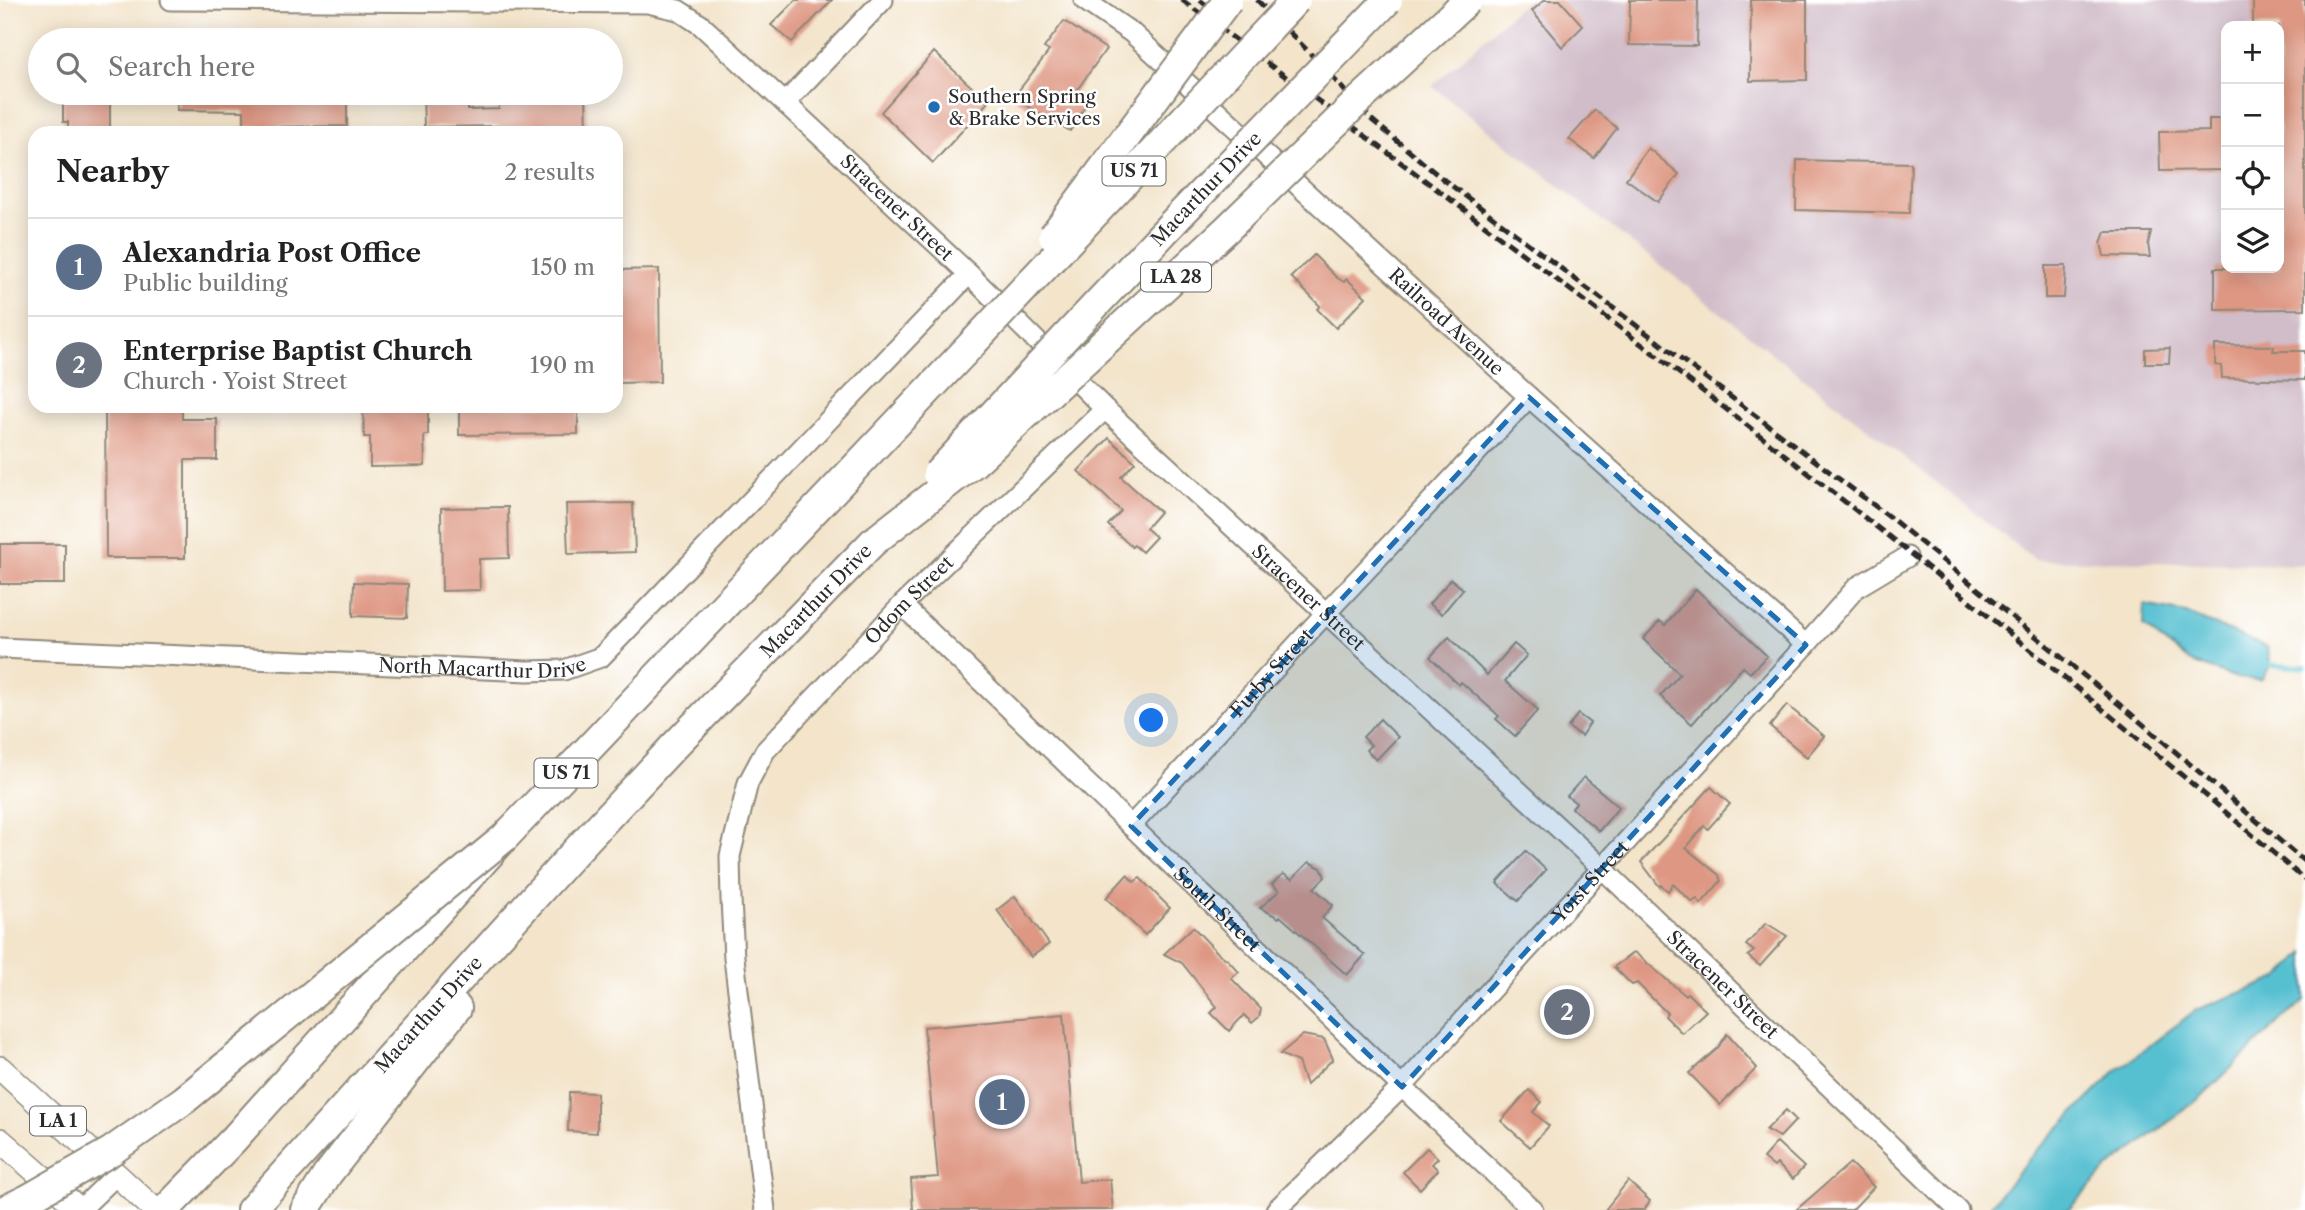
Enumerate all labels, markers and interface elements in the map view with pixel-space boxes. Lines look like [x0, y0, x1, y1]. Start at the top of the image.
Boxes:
map controls [2221, 21, 2284, 273]
button: + [2221, 21, 2284, 84]
search box [28, 28, 623, 105]
icon: search [52, 48, 90, 86]
text: Search here [108, 51, 255, 83]
button: − [2221, 84, 2284, 147]
place label: Southern Spring & Brake Services [948, 85, 1100, 130]
marker: Southern Spring & Brake Services [926, 99, 942, 115]
street label: Macarthur Drive [1146, 127, 1266, 251]
button: locate [2221, 147, 2284, 210]
street label: Stracener Street [836, 149, 959, 265]
text: Nearby [56, 153, 169, 190]
road number: US 71 [1102, 156, 1166, 186]
text: 2 results [504, 158, 595, 186]
button: layers [2221, 210, 2284, 273]
text: Alexandria Post Office [123, 237, 421, 269]
text: 1 [74, 253, 84, 281]
text: 150 m [531, 253, 595, 281]
road number: LA 28 [1141, 262, 1211, 292]
street label: Railroad Avenue [1384, 263, 1509, 380]
text: Public building [123, 269, 288, 297]
text: Enterprise Baptist Church [123, 335, 473, 367]
text: 2 [72, 351, 86, 379]
text: 190 m [530, 351, 595, 379]
text: Church · Yoist Street [123, 367, 347, 395]
street label: Macarthur Drive [755, 539, 876, 662]
street label: Stracener Street [1247, 539, 1370, 655]
street label: Odom Street [860, 551, 958, 649]
street label: Furby Street [1225, 623, 1318, 722]
street label: North Macarthur Drive [378, 652, 589, 683]
your location [1134, 703, 1168, 737]
road number: US 71 [534, 758, 598, 788]
street label: Yoist Street [1546, 835, 1633, 927]
street label: South Street [1169, 862, 1266, 956]
street label: Stracener Street [1662, 925, 1784, 1043]
street label: Macarthur Drive [369, 951, 487, 1077]
pin: 2 [1544, 986, 1590, 1038]
pin: 1 [979, 1076, 1025, 1128]
road number: LA 1 [30, 1106, 86, 1136]

